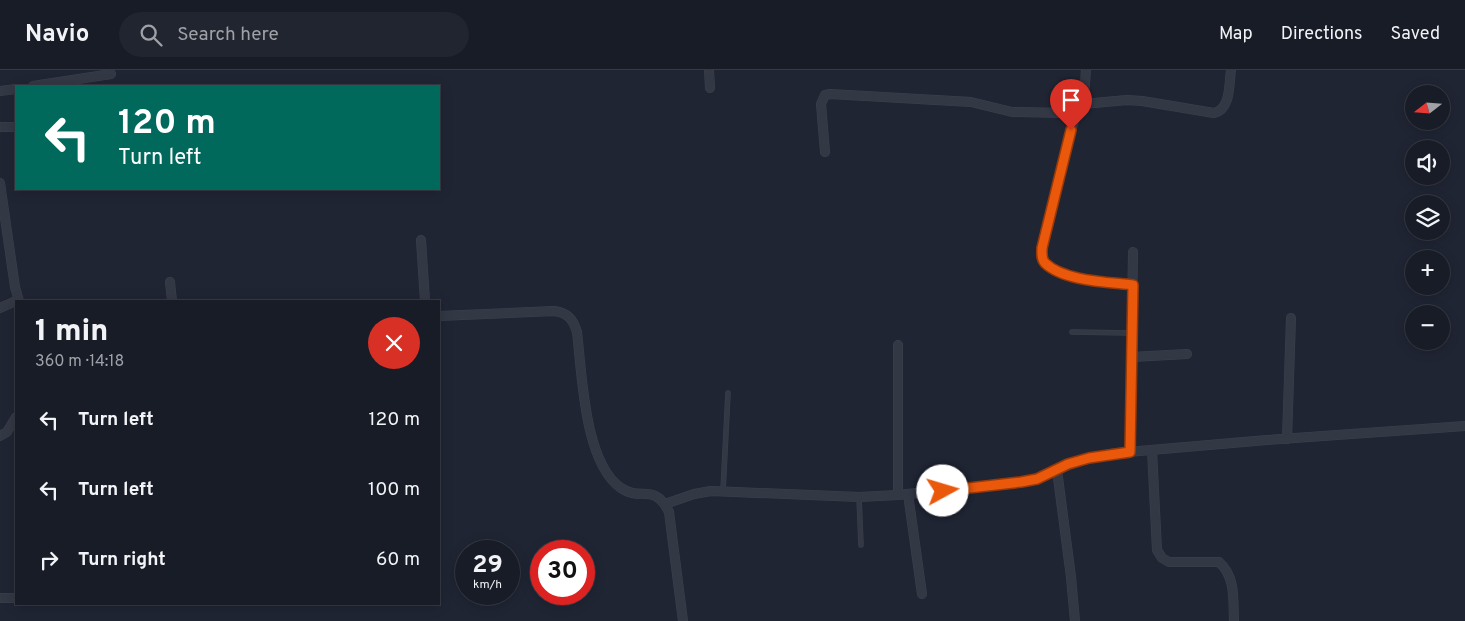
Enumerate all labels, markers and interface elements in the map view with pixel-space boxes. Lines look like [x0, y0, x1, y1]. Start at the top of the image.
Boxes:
search box [119, 12, 469, 57]
text: Navio [25, 20, 89, 50]
icon: search [137, 21, 165, 49]
text: Search here [177, 23, 279, 47]
text: Map [1219, 23, 1253, 46]
text: Directions [1281, 23, 1363, 46]
text: Saved [1391, 23, 1440, 46]
pin [1050, 79, 1092, 130]
north arrow [1405, 85, 1450, 130]
map controls [1405, 85, 1450, 350]
icon: arrive [1057, 86, 1085, 114]
text: 120 m [118, 102, 216, 146]
icon: left [35, 105, 100, 170]
button: sound [1405, 140, 1450, 185]
text: Turn left [118, 145, 201, 172]
button: layers [1405, 195, 1450, 240]
button: + [1405, 250, 1450, 295]
button: − [1405, 305, 1450, 350]
text: 1 min [35, 314, 108, 351]
button: close [368, 317, 420, 369]
text: 360 m · 14:18 [35, 352, 124, 372]
icon: left [35, 406, 63, 434]
text: Turn left [78, 408, 154, 432]
text: 120 m [369, 408, 420, 432]
position arrow [916, 464, 968, 516]
icon: left [35, 476, 63, 504]
text: Turn left [78, 478, 154, 502]
text: 100 m [368, 478, 420, 502]
speed limit sign: 30 [530, 540, 595, 605]
icon: right [35, 546, 63, 574]
text: Turn right [78, 548, 166, 572]
text: 60 m [376, 548, 420, 572]
text: 29 [472, 550, 503, 582]
text: km/h [473, 577, 502, 593]

